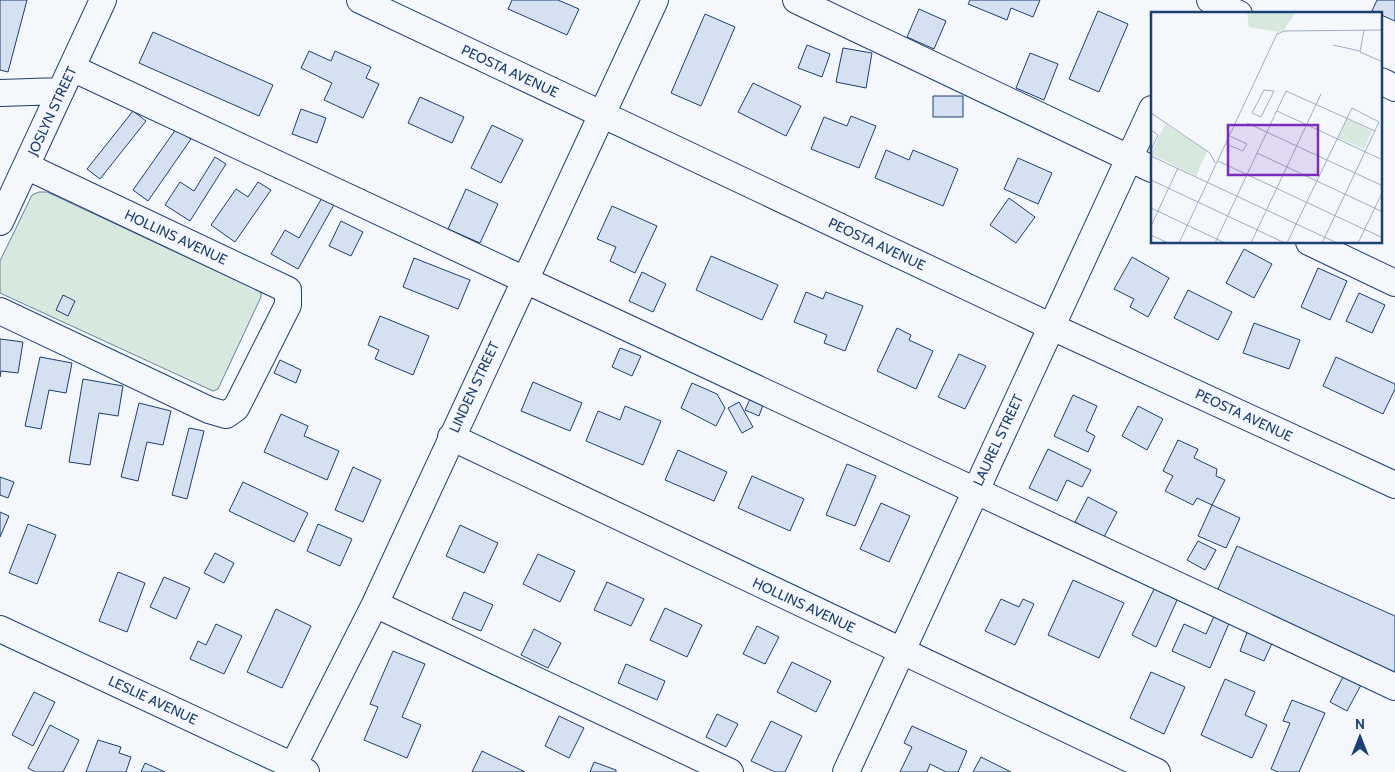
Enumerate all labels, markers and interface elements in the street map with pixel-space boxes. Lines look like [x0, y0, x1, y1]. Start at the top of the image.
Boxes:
inset map [1151, 12, 1382, 244]
street label: PEOSTA AVENUE [459, 41, 562, 101]
street label: JOSLYN STREET [23, 63, 81, 159]
street label: HOLLINS AVENUE [122, 205, 231, 269]
street label: PEOSTA AVENUE [826, 214, 929, 274]
street label: LINDEN STREET [445, 338, 503, 435]
street label: PEOSTA AVENUE [1193, 385, 1296, 445]
street label: LAUREL STREET [969, 391, 1027, 489]
street label: HOLLINS AVENUE [750, 573, 859, 637]
street label: LESLIE AVENUE [106, 671, 201, 729]
north arrow [1335, 712, 1385, 762]
text: N [1355, 715, 1365, 733]

